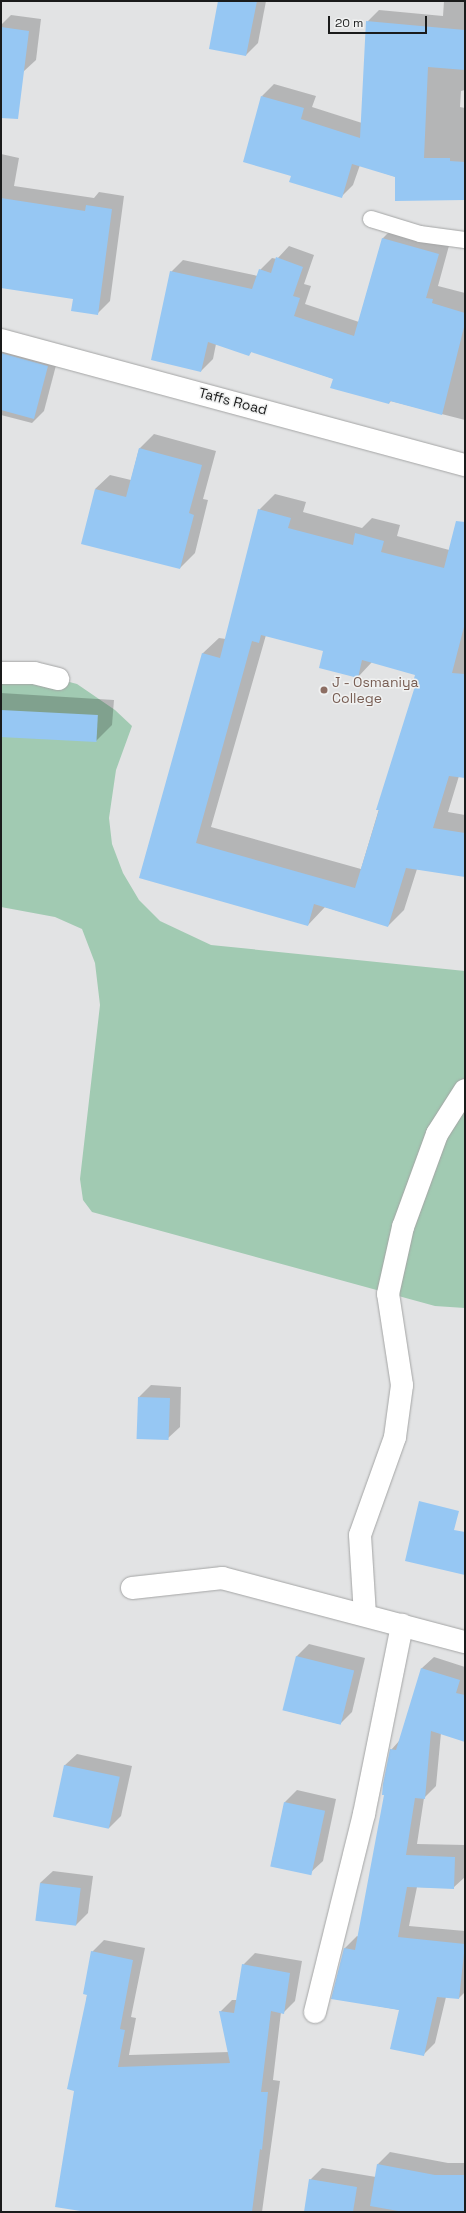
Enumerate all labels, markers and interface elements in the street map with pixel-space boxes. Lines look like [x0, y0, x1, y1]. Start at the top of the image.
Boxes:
scale bar [330, 8, 429, 34]
text: 20 m [335, 15, 363, 31]
street label: Taffs Road [197, 384, 269, 418]
place label: J - Osmaniya College [332, 674, 419, 706]
marker: J - Osmaniya College [319, 685, 329, 695]

